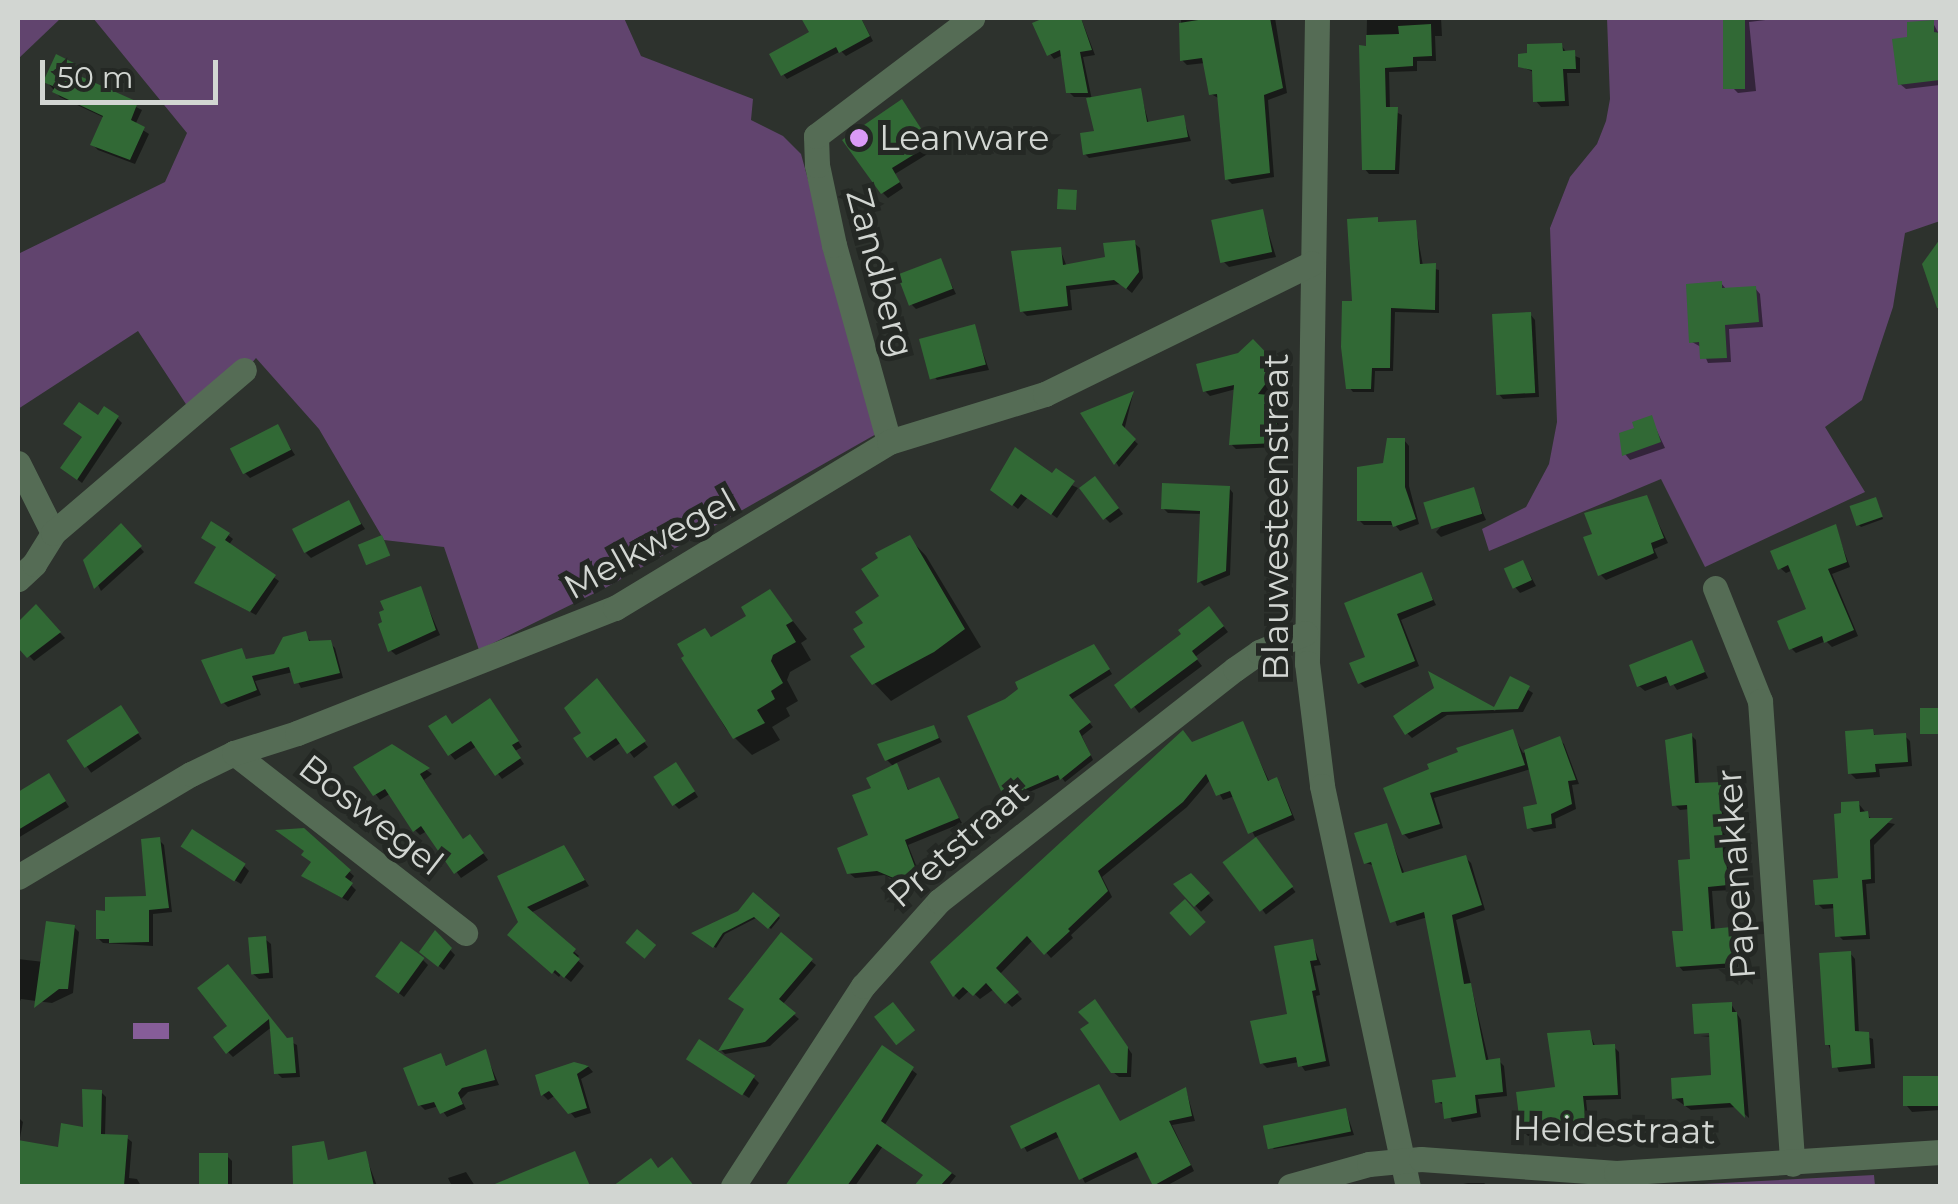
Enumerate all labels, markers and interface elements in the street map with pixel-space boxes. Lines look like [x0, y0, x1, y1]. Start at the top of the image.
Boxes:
scale bar [45, 40, 222, 102]
text: 50 m [57, 59, 134, 96]
place label: Leanware [879, 117, 1049, 159]
marker: Leanware [848, 127, 870, 149]
street label: Zandberg [837, 184, 923, 362]
street label: Blauwesteenstraat [1255, 353, 1297, 681]
street label: Melkwegel [557, 480, 743, 608]
street label: Boswegel [291, 746, 451, 884]
street label: Papenakker [1708, 767, 1764, 981]
street label: Pretstraat [879, 772, 1037, 916]
street label: Heidestraat [1512, 1107, 1716, 1153]

